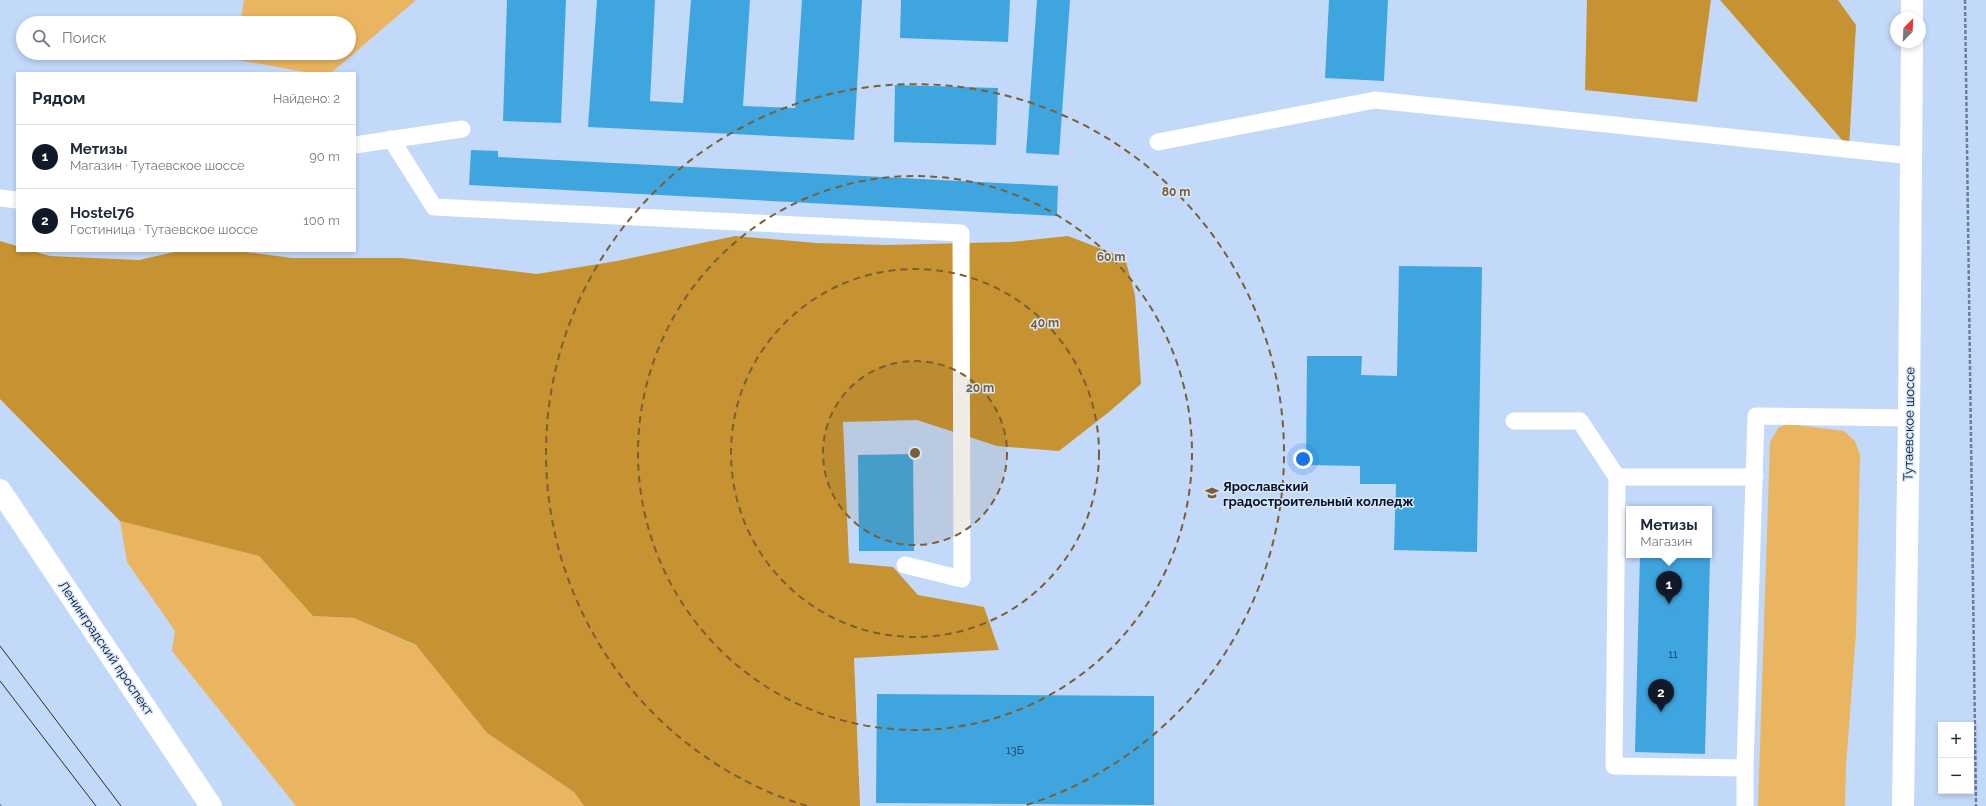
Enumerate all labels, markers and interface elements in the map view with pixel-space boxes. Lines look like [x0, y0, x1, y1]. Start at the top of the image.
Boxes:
north arrow [1890, 12, 1926, 48]
search box [16, 16, 356, 60]
icon: search [30, 27, 52, 49]
text: Поиск [62, 29, 107, 47]
text: Рядом [32, 88, 85, 108]
text: Найдено: 2 [273, 91, 340, 106]
text: Метизы [70, 140, 127, 158]
text: 1 [42, 149, 48, 164]
text: 90 m [309, 149, 340, 164]
text: Магазин · Тутаевское шоссе [70, 158, 245, 173]
text: 80 m [1162, 185, 1190, 199]
text: Hostel76 [70, 204, 134, 222]
text: 2 [41, 213, 49, 228]
text: 100 m [303, 213, 340, 228]
text: Гостиница · Тутаевское шоссе [70, 222, 258, 237]
text: 60 m [1097, 250, 1125, 264]
text: 40 m [1031, 316, 1059, 330]
street label: Тутаевское шоссе [1901, 367, 1917, 481]
text: 20 m [966, 381, 994, 395]
centre of rings [908, 446, 922, 460]
your location [1293, 449, 1313, 469]
place label: Ярославский градостроительный колледж [1223, 479, 1413, 509]
school or university icon: Ярославский градостроительный колледж [1204, 485, 1220, 501]
popup [1626, 506, 1712, 558]
text: Метизы [1640, 516, 1698, 534]
text: Магазин [1640, 534, 1692, 549]
pin: 1 [1656, 571, 1682, 604]
street label: Ленинградский проспект [55, 578, 157, 718]
house number: 11 [1668, 648, 1678, 661]
pin: 2 [1648, 679, 1674, 712]
map controls [1938, 722, 1974, 794]
button: + [1938, 722, 1974, 758]
house number: 13Б [1006, 744, 1024, 757]
button: − [1938, 758, 1974, 794]

